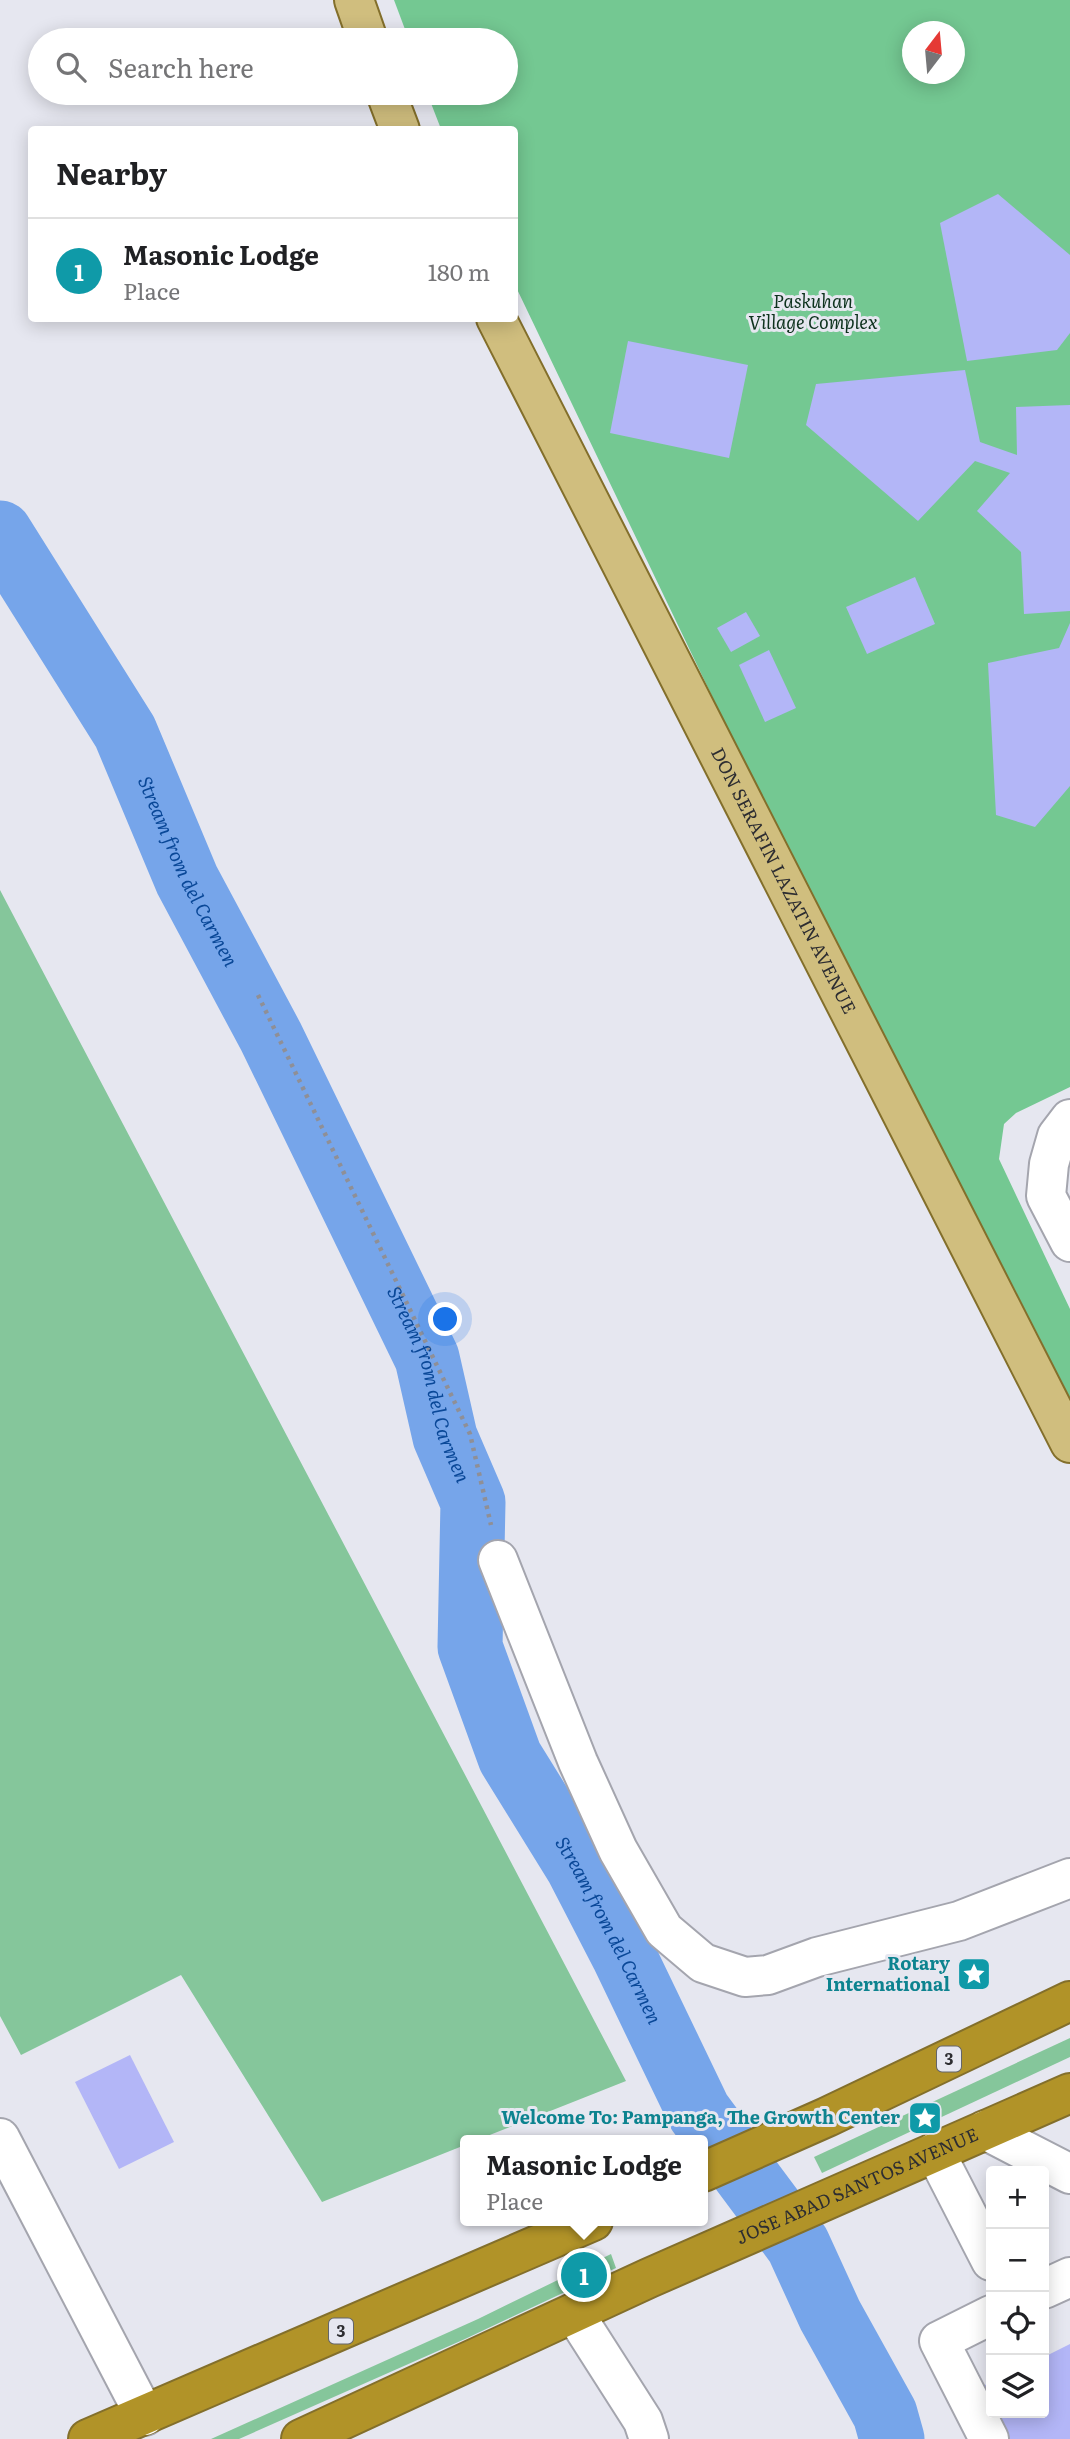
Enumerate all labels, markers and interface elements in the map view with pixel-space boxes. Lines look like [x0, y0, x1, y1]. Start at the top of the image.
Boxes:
north arrow [902, 21, 965, 84]
search box [28, 28, 518, 105]
text: Search here [108, 47, 254, 86]
icon: search [52, 48, 90, 86]
text: Nearby [56, 150, 167, 194]
text: Masonic Lodge [123, 234, 319, 273]
text: 1 [74, 254, 84, 288]
text: 180 m [428, 254, 490, 288]
text: Place [123, 273, 180, 307]
park label: Paskuhan Village Complex [749, 287, 878, 335]
street label: DON SERAFIN LAZATIN AVENUE [705, 742, 864, 1018]
water label: Stream from del Carmen [132, 772, 246, 972]
water label: Stream from del Carmen [381, 1281, 478, 1487]
your location [428, 1302, 462, 1336]
water label: Stream from del Carmen [549, 1831, 670, 2029]
place label: Rotary International [826, 1949, 950, 1997]
place icon: Rotary International [955, 1955, 993, 1993]
road number: 3 [937, 2047, 961, 2072]
place icon: Welcome To: Pampanga, The Growth Center [906, 2099, 944, 2137]
place label: Welcome To: Pampanga, The Growth Center [501, 2103, 900, 2130]
street label: JOSE ABAD SANTOS AVENUE [731, 2120, 982, 2250]
popup [460, 2135, 708, 2226]
text: Masonic Lodge [486, 2144, 682, 2183]
map controls [986, 2166, 1049, 2418]
button: + [986, 2166, 1049, 2229]
text: Place [486, 2183, 543, 2217]
button: − [986, 2229, 1049, 2292]
pin: 1 [561, 2249, 607, 2301]
button: locate [986, 2292, 1049, 2355]
road number: 3 [329, 2318, 353, 2344]
button: layers [986, 2355, 1049, 2418]

